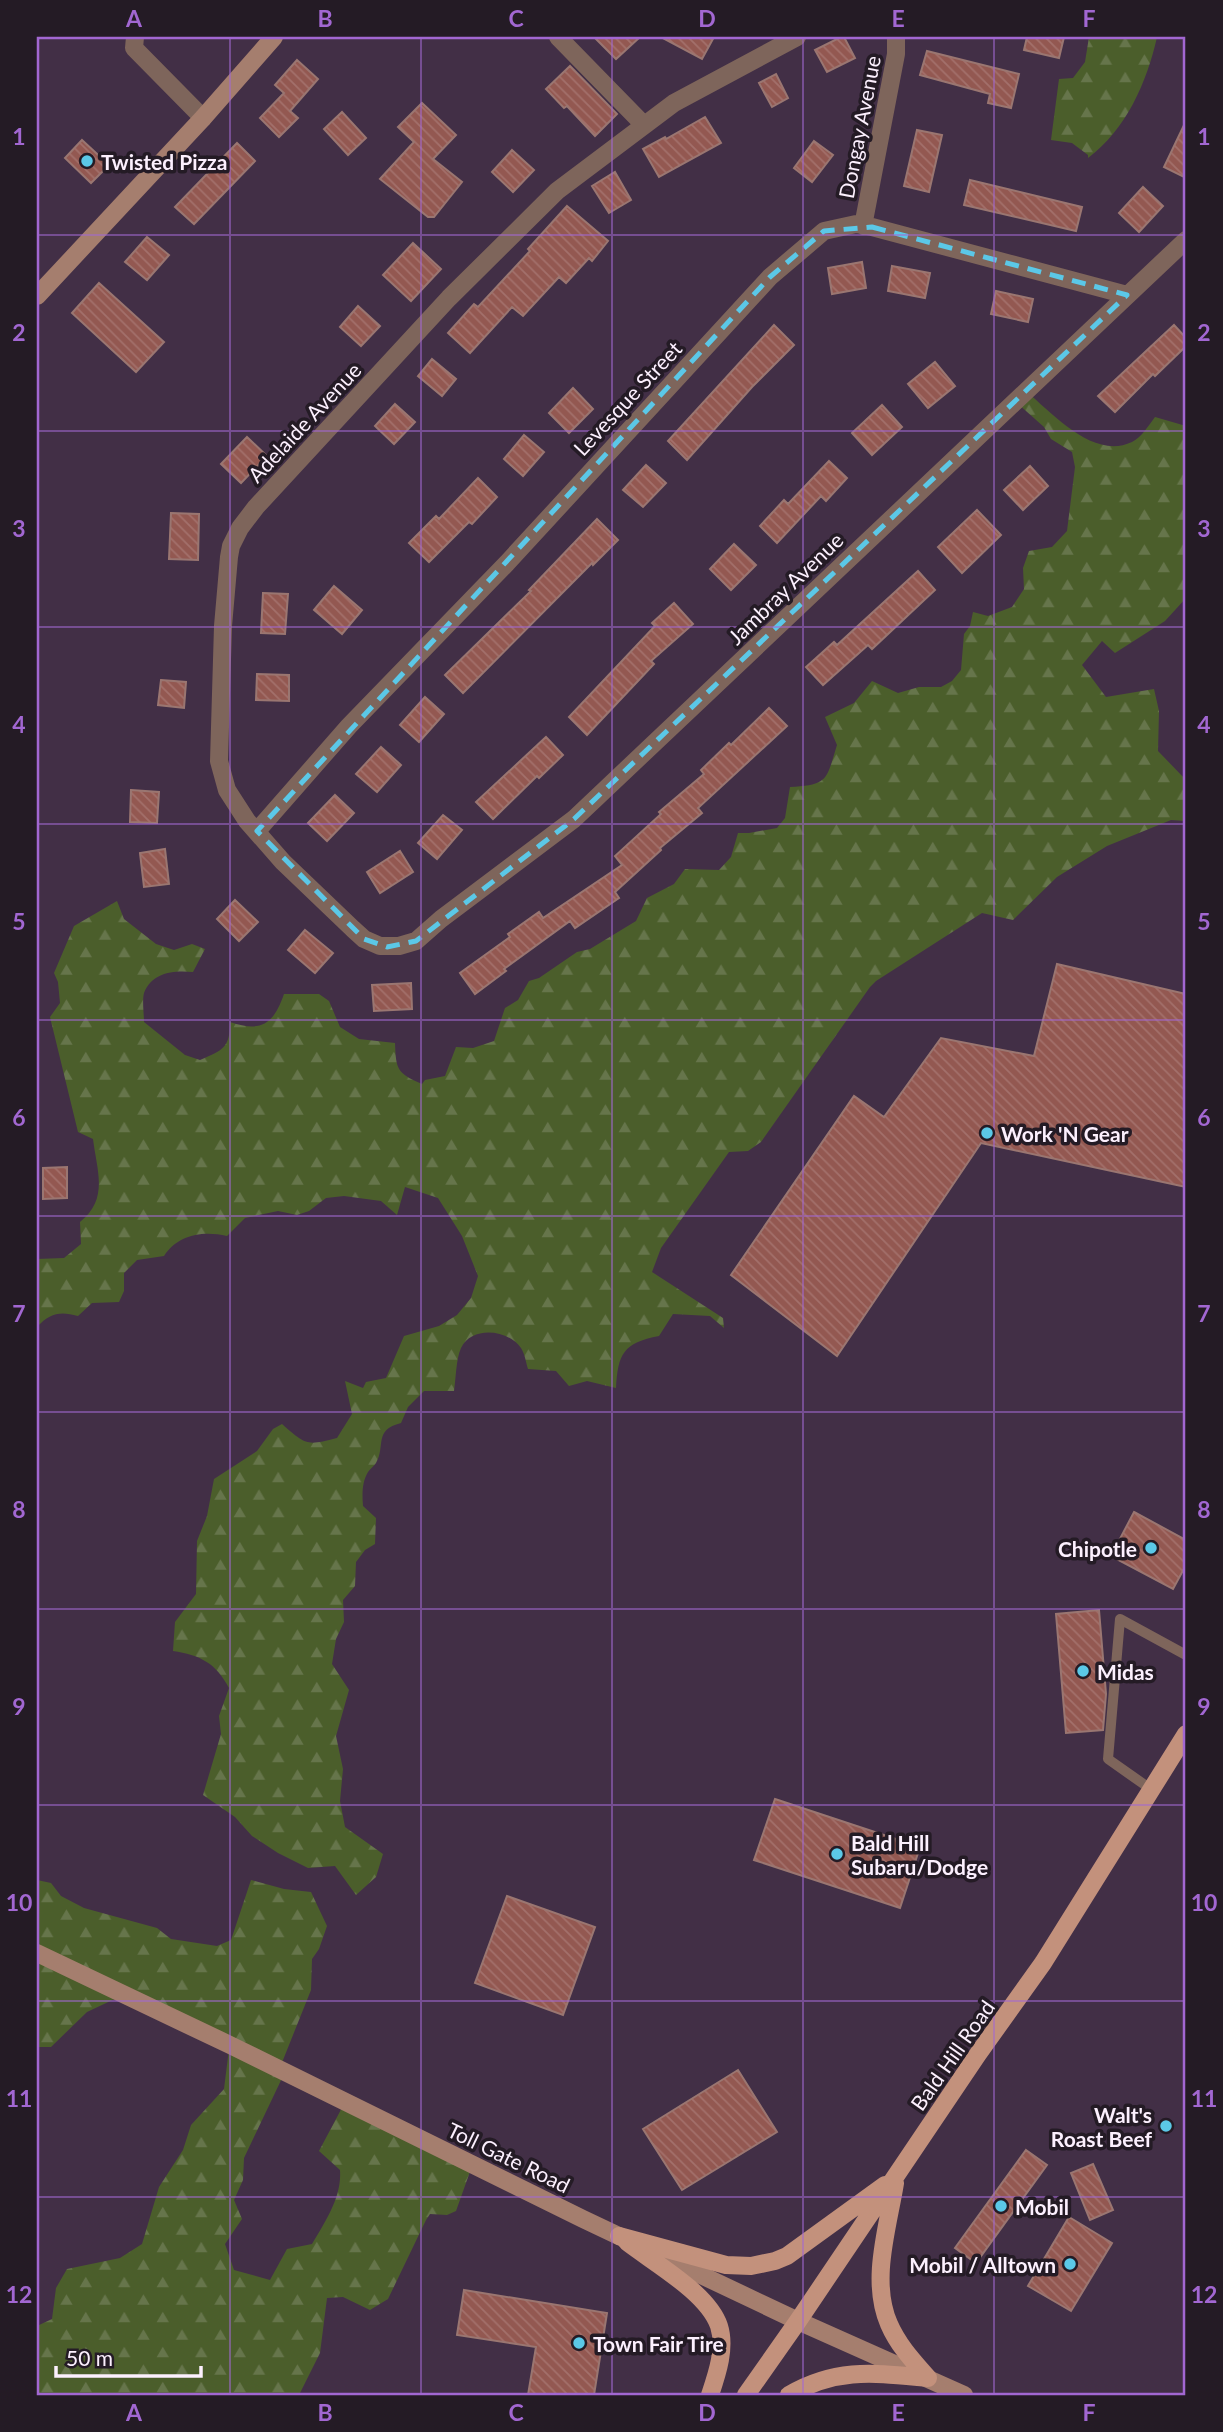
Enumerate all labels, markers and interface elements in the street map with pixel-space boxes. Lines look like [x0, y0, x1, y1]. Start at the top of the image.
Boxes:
text: A [125, 4, 143, 32]
text: B [317, 4, 333, 32]
text: C [508, 4, 524, 32]
text: D [698, 4, 716, 32]
text: E [891, 4, 905, 32]
text: F [1082, 4, 1096, 32]
street label: Dongay Avenue [833, 53, 885, 201]
text: 1 [12, 122, 26, 150]
text: 1 [1197, 122, 1211, 150]
place label: Twisted Pizza [101, 149, 227, 174]
marker: Twisted Pizza [79, 153, 95, 169]
text: 2 [12, 318, 26, 346]
text: 2 [1197, 318, 1211, 346]
street label: Levesque Street [568, 335, 687, 460]
street label: Adelaide Avenue [242, 357, 366, 487]
text: 3 [12, 514, 26, 542]
text: 3 [1197, 514, 1211, 542]
street label: Jambray Avenue [722, 527, 848, 649]
text: 4 [12, 710, 26, 738]
text: 4 [1197, 710, 1211, 738]
text: 5 [12, 907, 26, 935]
text: 5 [1197, 907, 1211, 935]
text: 6 [12, 1103, 26, 1131]
text: 6 [1197, 1103, 1211, 1131]
place label: Work 'N Gear [1001, 1121, 1129, 1146]
marker: Work 'N Gear [979, 1125, 995, 1141]
text: 7 [12, 1299, 26, 1327]
text: 7 [1197, 1299, 1211, 1327]
text: 8 [12, 1495, 26, 1523]
text: 8 [1197, 1495, 1211, 1523]
place label: Chipotle [1058, 1536, 1137, 1561]
marker: Chipotle [1143, 1540, 1159, 1556]
place label: Midas [1097, 1659, 1154, 1684]
marker: Midas [1075, 1663, 1091, 1679]
text: 9 [12, 1692, 26, 1720]
text: 9 [1197, 1692, 1211, 1720]
place label: Bald Hill Subaru/Dodge [851, 1830, 988, 1879]
marker: Bald Hill Subaru/Dodge [829, 1846, 845, 1862]
text: 10 [6, 1888, 32, 1916]
text: 10 [1191, 1888, 1217, 1916]
street label: Bald Hill Road [905, 1995, 999, 2115]
text: 11 [6, 2084, 32, 2112]
text: 11 [1191, 2084, 1217, 2112]
place label: Walt's Roast Beef [1051, 2102, 1152, 2151]
street label: Toll Gate Road [444, 2117, 574, 2197]
marker: Walt's Roast Beef [1158, 2118, 1174, 2134]
place label: Mobil [1015, 2194, 1069, 2219]
marker: Mobil [993, 2198, 1009, 2214]
place label: Mobil / Alltown [909, 2252, 1056, 2277]
marker: Mobil / Alltown [1062, 2256, 1078, 2272]
text: 12 [6, 2280, 32, 2308]
text: 12 [1191, 2280, 1217, 2308]
place label: Town Fair Tire [593, 2331, 724, 2356]
scale bar [56, 2334, 201, 2378]
marker: Town Fair Tire [571, 2335, 587, 2351]
text: 50 m [66, 2345, 113, 2370]
text: A [125, 2398, 143, 2426]
text: B [317, 2398, 333, 2426]
text: C [508, 2398, 524, 2426]
text: D [698, 2398, 716, 2426]
text: E [891, 2398, 905, 2426]
text: F [1082, 2398, 1096, 2426]

